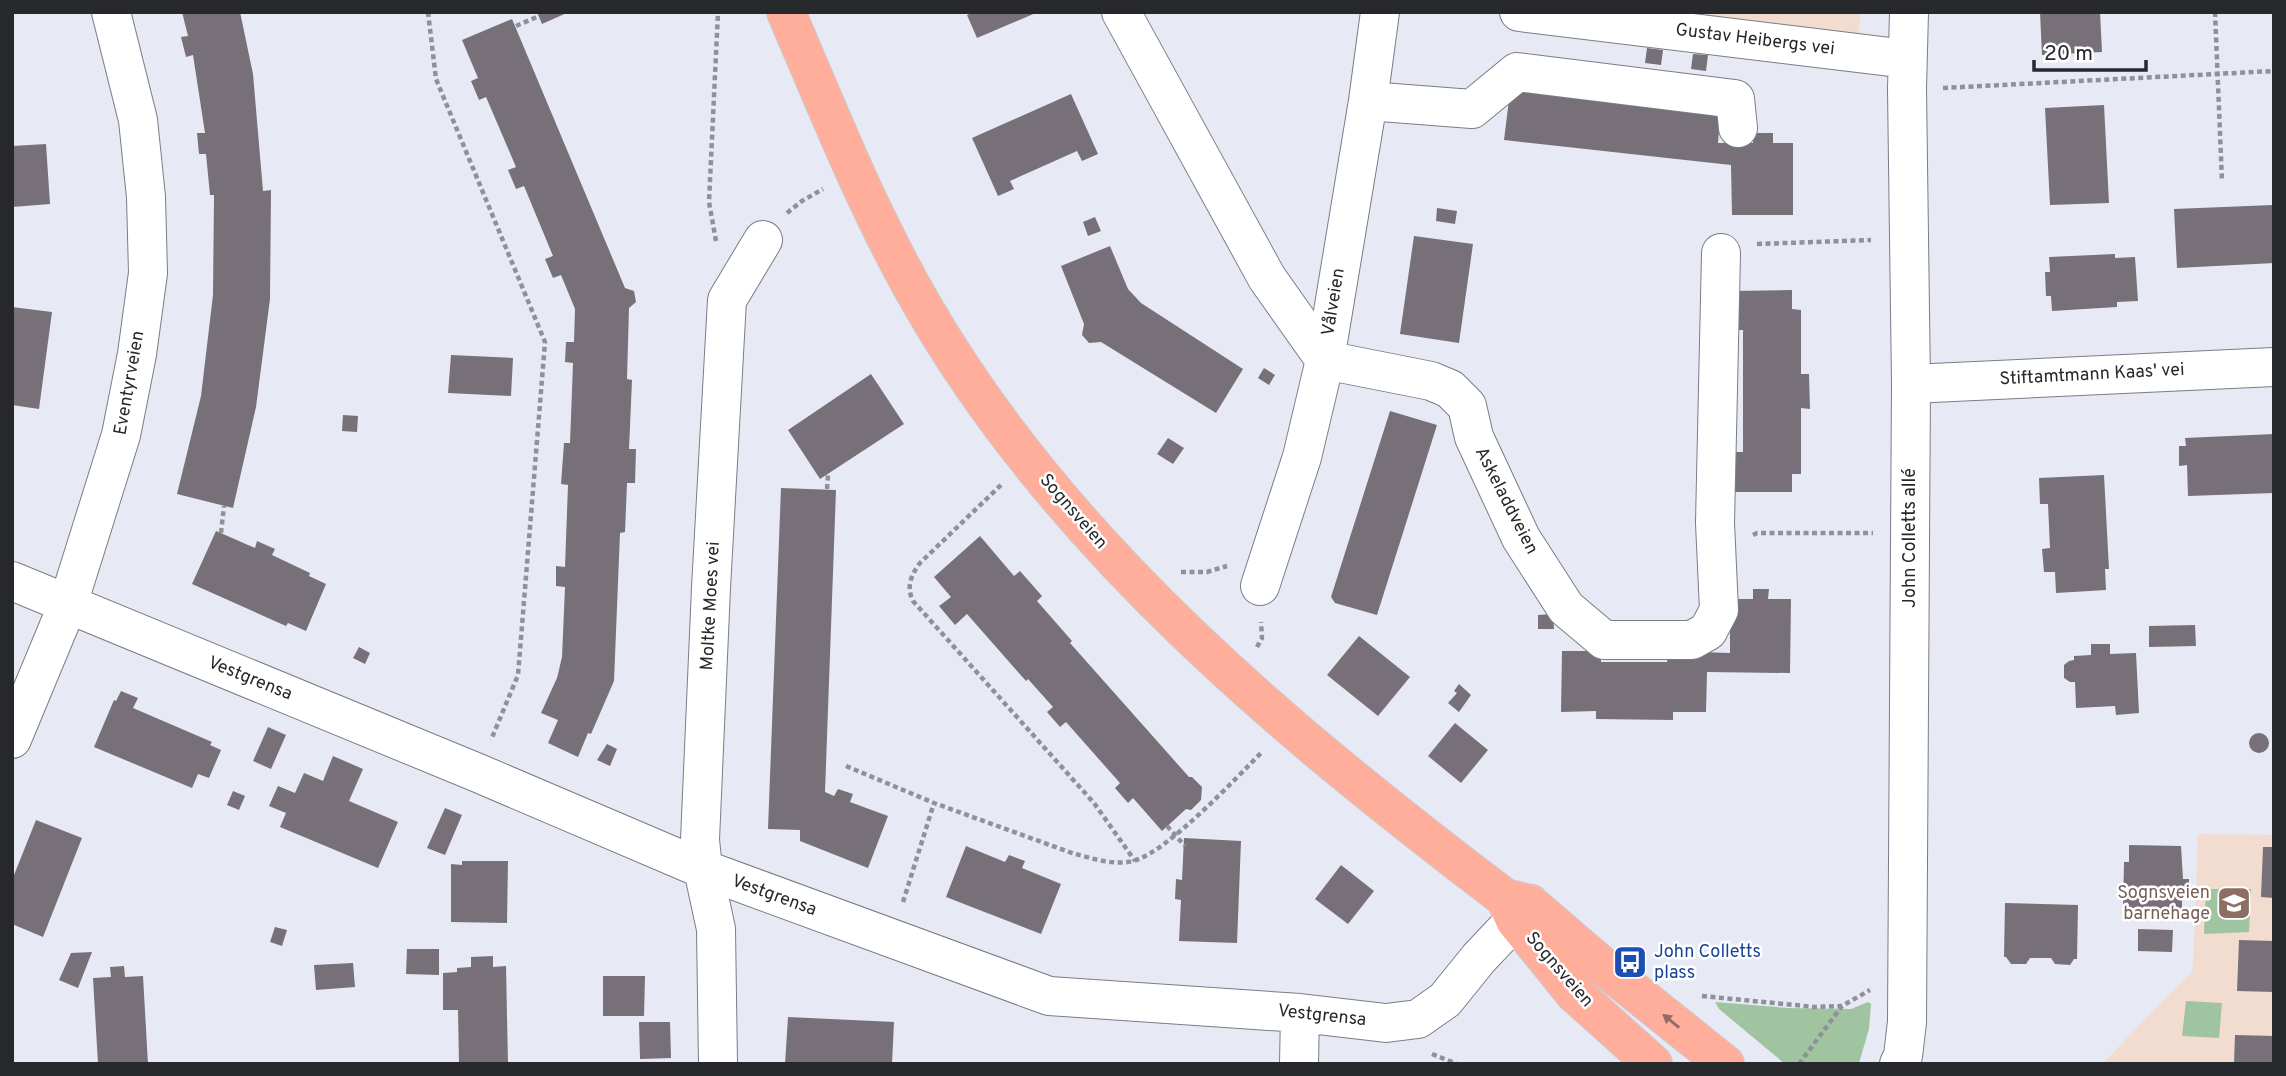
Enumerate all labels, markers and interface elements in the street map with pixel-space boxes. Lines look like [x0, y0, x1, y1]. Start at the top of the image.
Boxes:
street label: Gustav Heibergs vei [1674, 19, 1836, 61]
scale bar [2034, 28, 2146, 72]
text: 20 m [2044, 41, 2093, 68]
street label: Vålveien [1317, 267, 1351, 337]
street label: Eventyrveien [110, 329, 150, 437]
street label: Stiftamtmann Kaas' vei [1999, 359, 2185, 391]
street label: Askeladdveien [1469, 444, 1543, 558]
street label: John Colletts allé [1899, 468, 1922, 608]
street label: Sognsveien [1034, 469, 1112, 555]
street label: Moltke Moes vei [696, 541, 726, 671]
street label: Vestgrensa [204, 652, 296, 706]
street label: Vestgrensa [728, 870, 820, 922]
place label: Sognsveien barnehage [2117, 882, 2210, 926]
school or university icon: Sognsveien barnehage [2215, 884, 2253, 922]
street label: Sognsveien [1520, 927, 1598, 1013]
place label: John Colletts plass [1654, 941, 1761, 985]
bus stop icon: John Colletts plass [1611, 943, 1649, 981]
street label: Vestgrensa [1277, 1000, 1367, 1032]
one-way arrow [1663, 1014, 1680, 1029]

